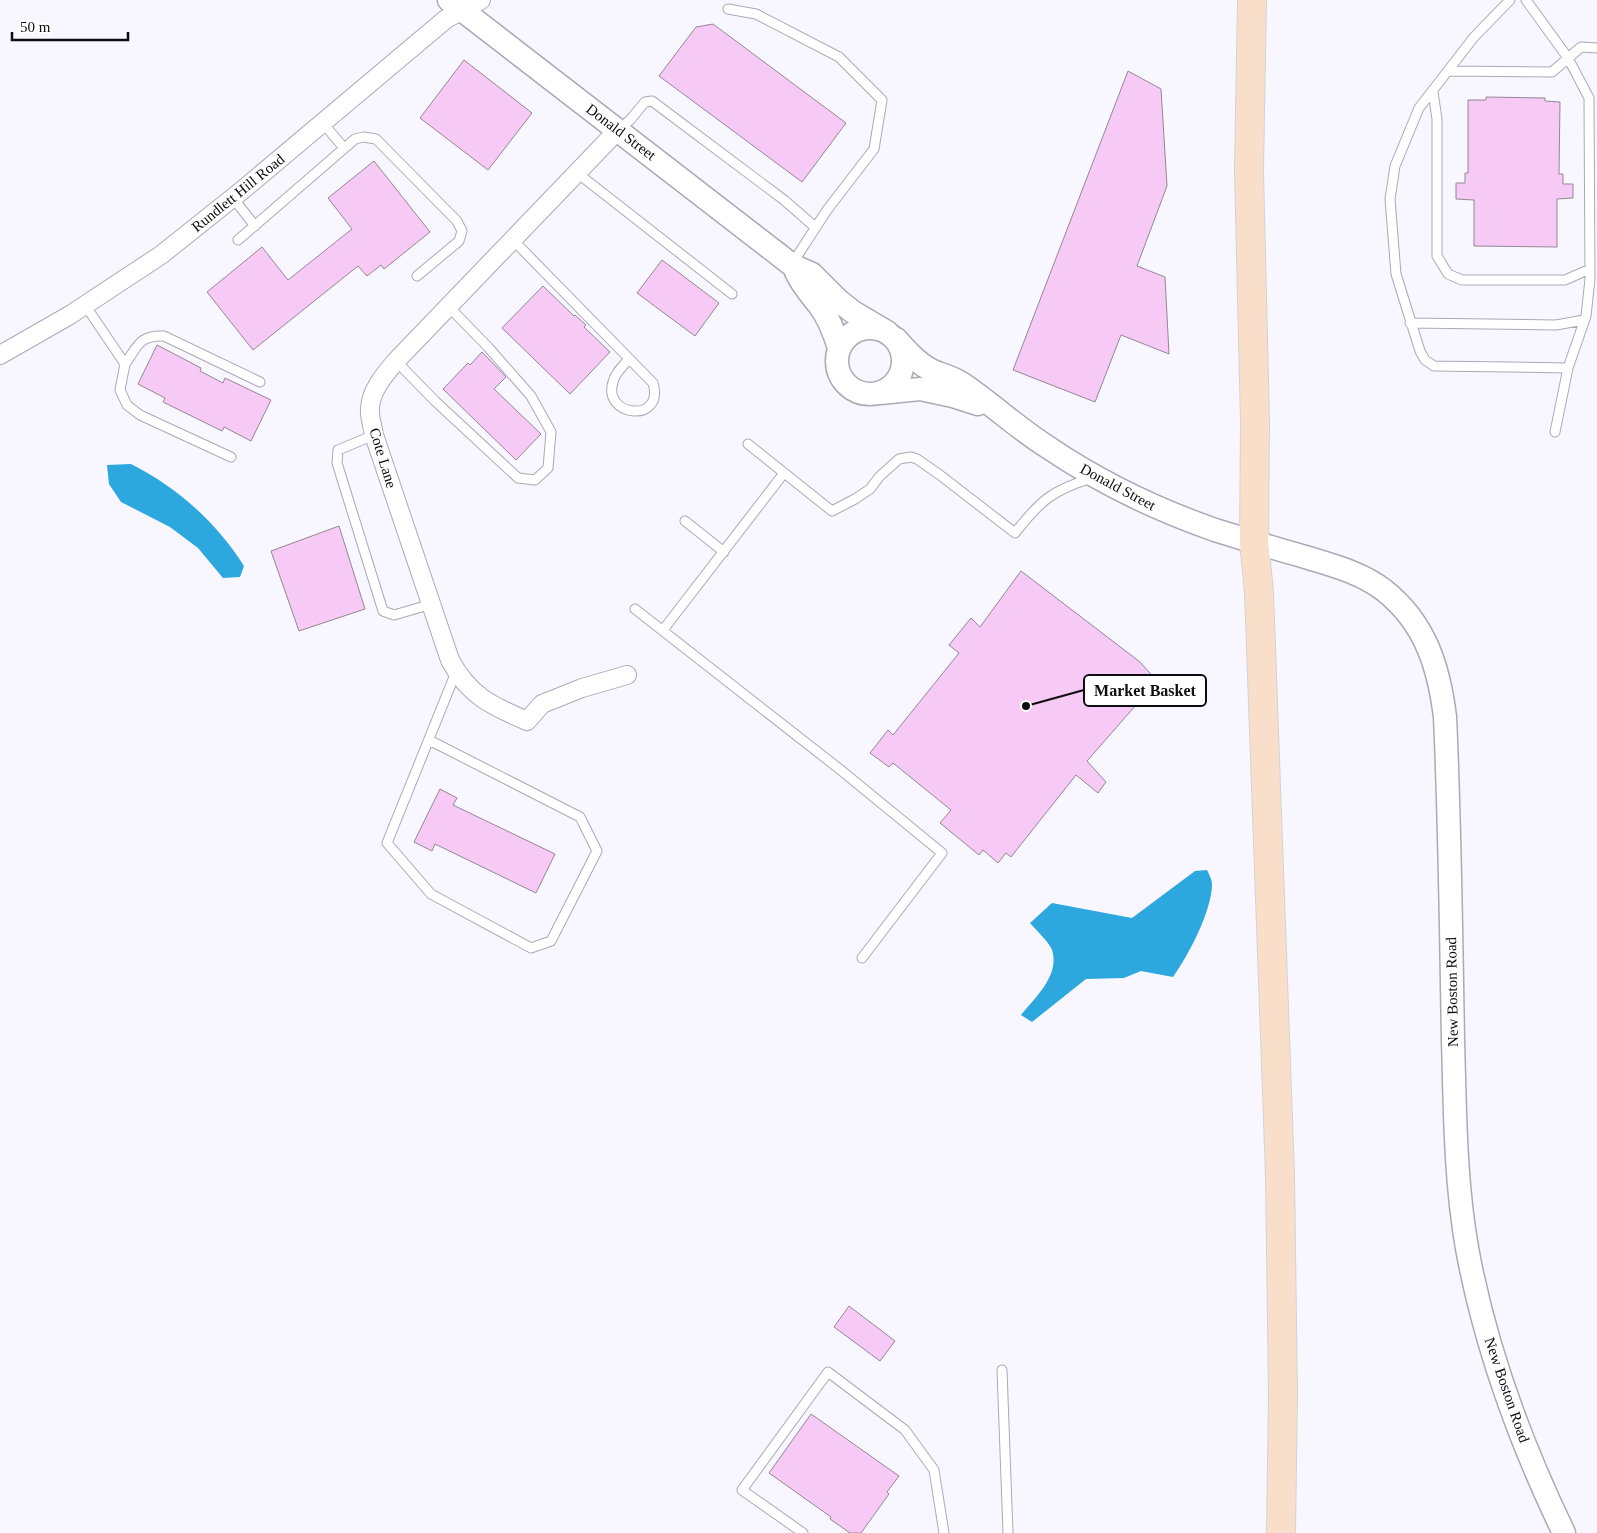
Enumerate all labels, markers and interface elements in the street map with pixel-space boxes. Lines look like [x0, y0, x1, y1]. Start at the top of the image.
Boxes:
scale bar [12, 10, 129, 42]
text: 50 m [20, 19, 51, 35]
street label: Donald Street [583, 101, 660, 164]
street label: Rundlett Hill Road [189, 151, 288, 235]
street label: Cote Lane [366, 426, 400, 490]
street label: Donald Street [1078, 460, 1159, 514]
callout: Market Basket [1084, 675, 1206, 706]
text: Market Basket [1094, 682, 1197, 699]
street label: New Boston Road [1443, 936, 1461, 1047]
street label: New Boston Road [1482, 1335, 1533, 1445]

